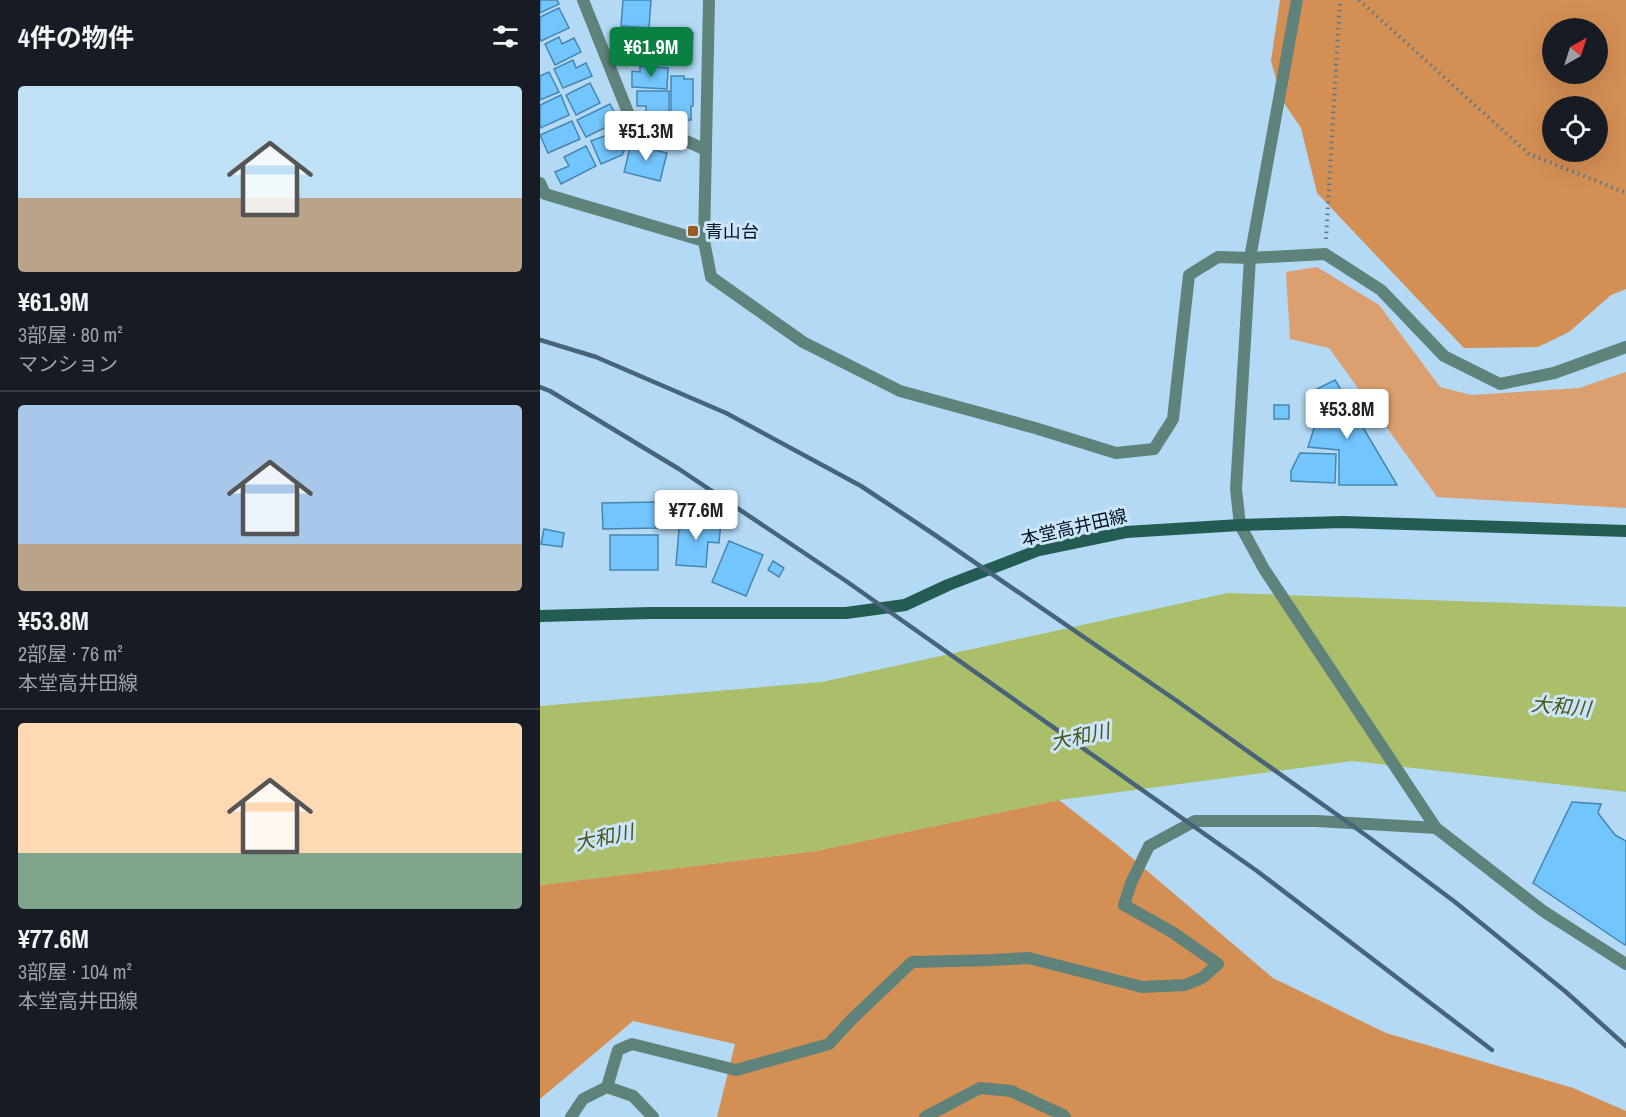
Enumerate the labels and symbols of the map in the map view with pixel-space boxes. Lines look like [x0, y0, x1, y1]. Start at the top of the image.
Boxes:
north arrow [1542, 18, 1608, 84]
pin: ¥61.9M [602, 27, 700, 78]
pin: ¥51.3M [597, 111, 695, 162]
place label: 青山台 [705, 219, 759, 244]
marker: 青山台 [686, 224, 700, 238]
pin: ¥53.8M [1298, 389, 1396, 440]
pin: ¥77.6M [647, 490, 745, 541]
street label: 本堂高井田線 [1019, 503, 1129, 551]
water label: 大和川 [1530, 690, 1594, 722]
water label: 大和川 [1048, 716, 1114, 755]
water label: 大和川 [572, 817, 638, 856]

